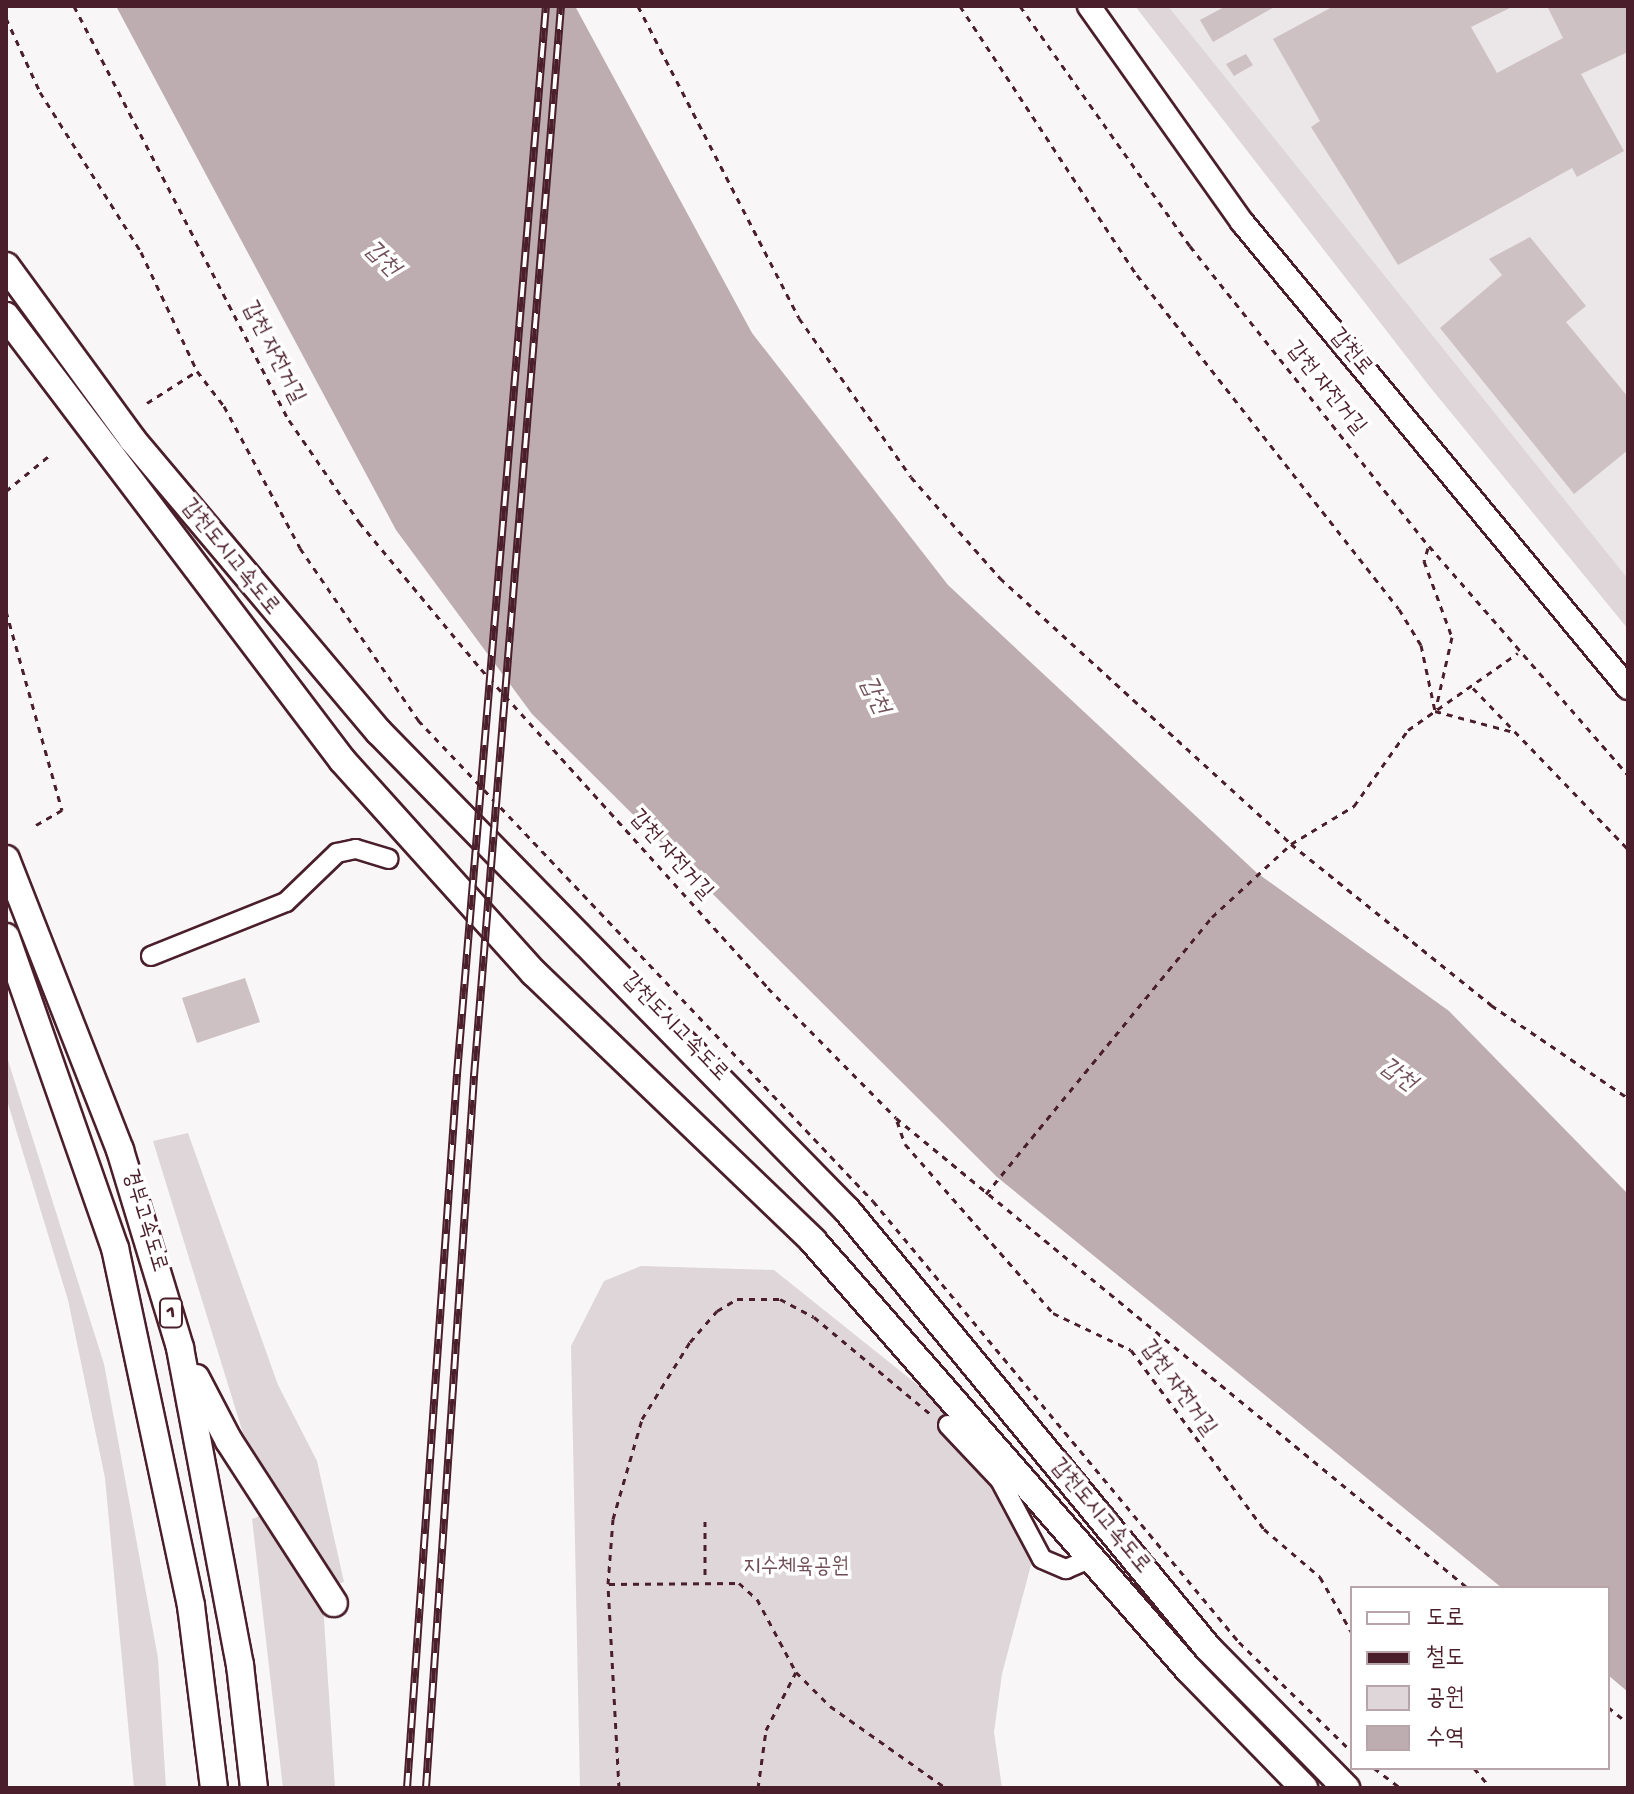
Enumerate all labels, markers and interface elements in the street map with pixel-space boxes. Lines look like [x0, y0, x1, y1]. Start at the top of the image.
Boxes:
water label: 갑천 [357, 236, 405, 284]
street label: 갑천 자전거길 [235, 297, 309, 409]
street label: 갑천로 [1323, 324, 1377, 382]
street label: 갑천 자전거길 [1280, 337, 1370, 441]
street label: 갑천도시고속도로 [174, 495, 284, 621]
water label: 갑천 [852, 672, 894, 720]
street label: 갑천 자전거길 [623, 806, 717, 906]
street label: 갑천도시고속도로 [615, 968, 733, 1088]
water label: 갑천 [1373, 1053, 1421, 1099]
street label: 경부고속도로 [115, 1166, 171, 1276]
road number: 1 [157, 1297, 185, 1329]
street label: 갑천 자전거길 [1134, 1336, 1220, 1442]
street label: 갑천도시고속도로 [1043, 1454, 1155, 1580]
park label: 지수체육공원 [743, 1556, 849, 1582]
legend [1350, 1586, 1610, 1770]
text: 도로 [1426, 1605, 1465, 1634]
text: 철도 [1426, 1645, 1465, 1674]
text: 공원 [1426, 1685, 1465, 1714]
text: 수역 [1426, 1725, 1465, 1754]

